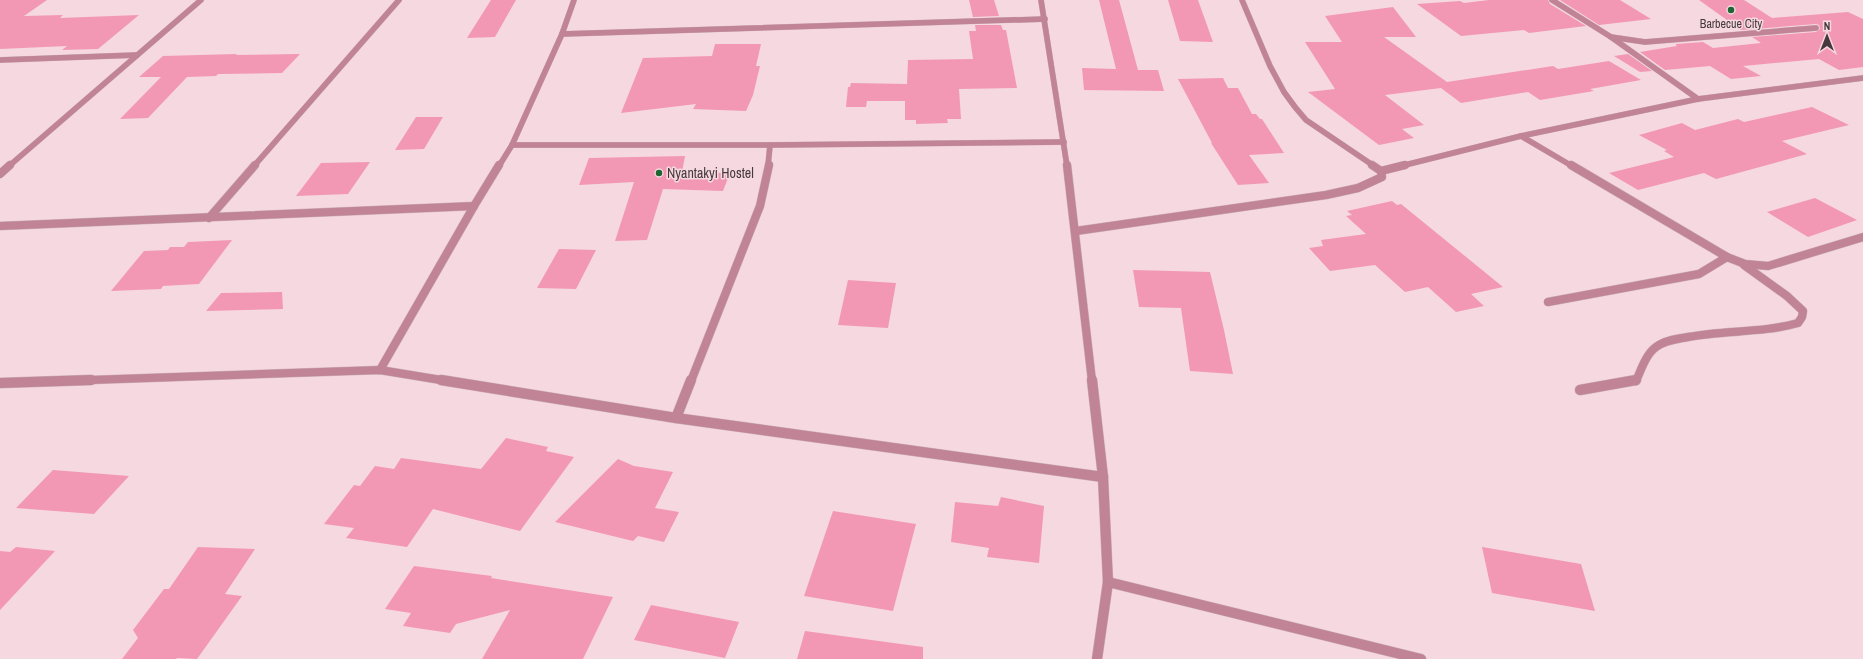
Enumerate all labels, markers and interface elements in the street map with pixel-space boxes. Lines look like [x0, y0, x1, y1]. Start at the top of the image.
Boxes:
marker: Barbecue City [1726, 5, 1736, 15]
place label: Barbecue City [1700, 16, 1762, 32]
north arrow [1807, 16, 1847, 56]
text: N [1824, 19, 1830, 33]
place label: Nyantakyi Hostel [667, 164, 754, 182]
marker: Nyantakyi Hostel [654, 168, 664, 178]

